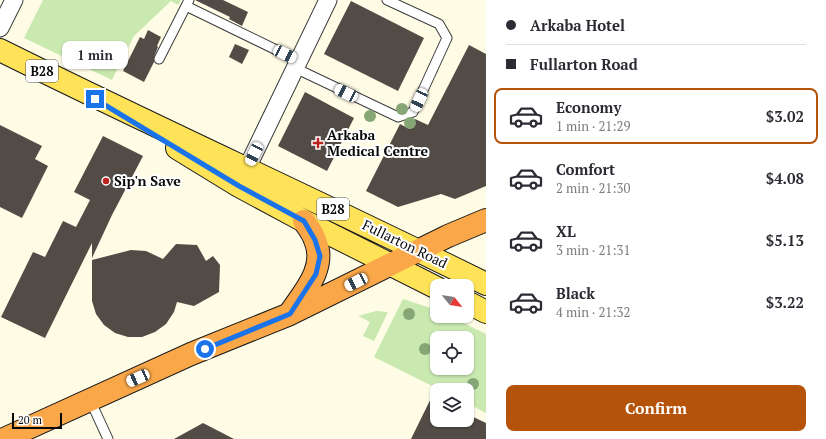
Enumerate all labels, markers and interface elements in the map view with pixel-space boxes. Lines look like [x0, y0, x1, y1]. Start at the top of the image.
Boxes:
text: Arkaba Hotel [530, 15, 625, 35]
callout: 1 min [62, 41, 128, 69]
car [272, 43, 298, 65]
text: 1 min [77, 46, 113, 64]
text: Fullarton Road [530, 54, 638, 74]
road number: B28 [26, 60, 58, 82]
car [333, 82, 359, 104]
car [408, 87, 430, 113]
route end [86, 90, 104, 108]
text: Economy [556, 97, 621, 117]
icon: car [508, 98, 544, 134]
text: $3.02 [766, 106, 804, 126]
text: 1 min · 21:29 [556, 117, 630, 135]
place label: Arkaba Medical Centre [327, 125, 429, 160]
marker: Arkaba Medical Centre [312, 137, 324, 149]
car [243, 141, 265, 167]
text: Comfort [556, 159, 615, 179]
icon: car [508, 160, 544, 196]
text: $4.08 [766, 168, 804, 188]
place label: Sip'n Save [114, 171, 181, 190]
marker: Sip'n Save [101, 176, 111, 186]
text: 2 min · 21:30 [556, 179, 630, 197]
road number: B28 [317, 198, 349, 220]
street label: Fullarton Road [360, 215, 451, 272]
text: XL [556, 221, 576, 241]
icon: car [508, 222, 544, 258]
text: $5.13 [766, 230, 804, 250]
text: 3 min · 21:31 [556, 241, 630, 259]
car [343, 271, 369, 293]
north arrow [430, 279, 474, 323]
map controls [430, 279, 474, 427]
text: Black [556, 283, 595, 303]
icon: car [508, 284, 544, 320]
text: $3.22 [766, 292, 804, 312]
text: 4 min · 21:32 [556, 303, 630, 321]
button: locate [430, 331, 474, 375]
route start [196, 340, 214, 358]
car [125, 368, 151, 388]
button: layers [430, 383, 474, 427]
button: Confirm [506, 385, 806, 431]
scale bar [12, 411, 62, 430]
text: 20 m [18, 413, 42, 427]

